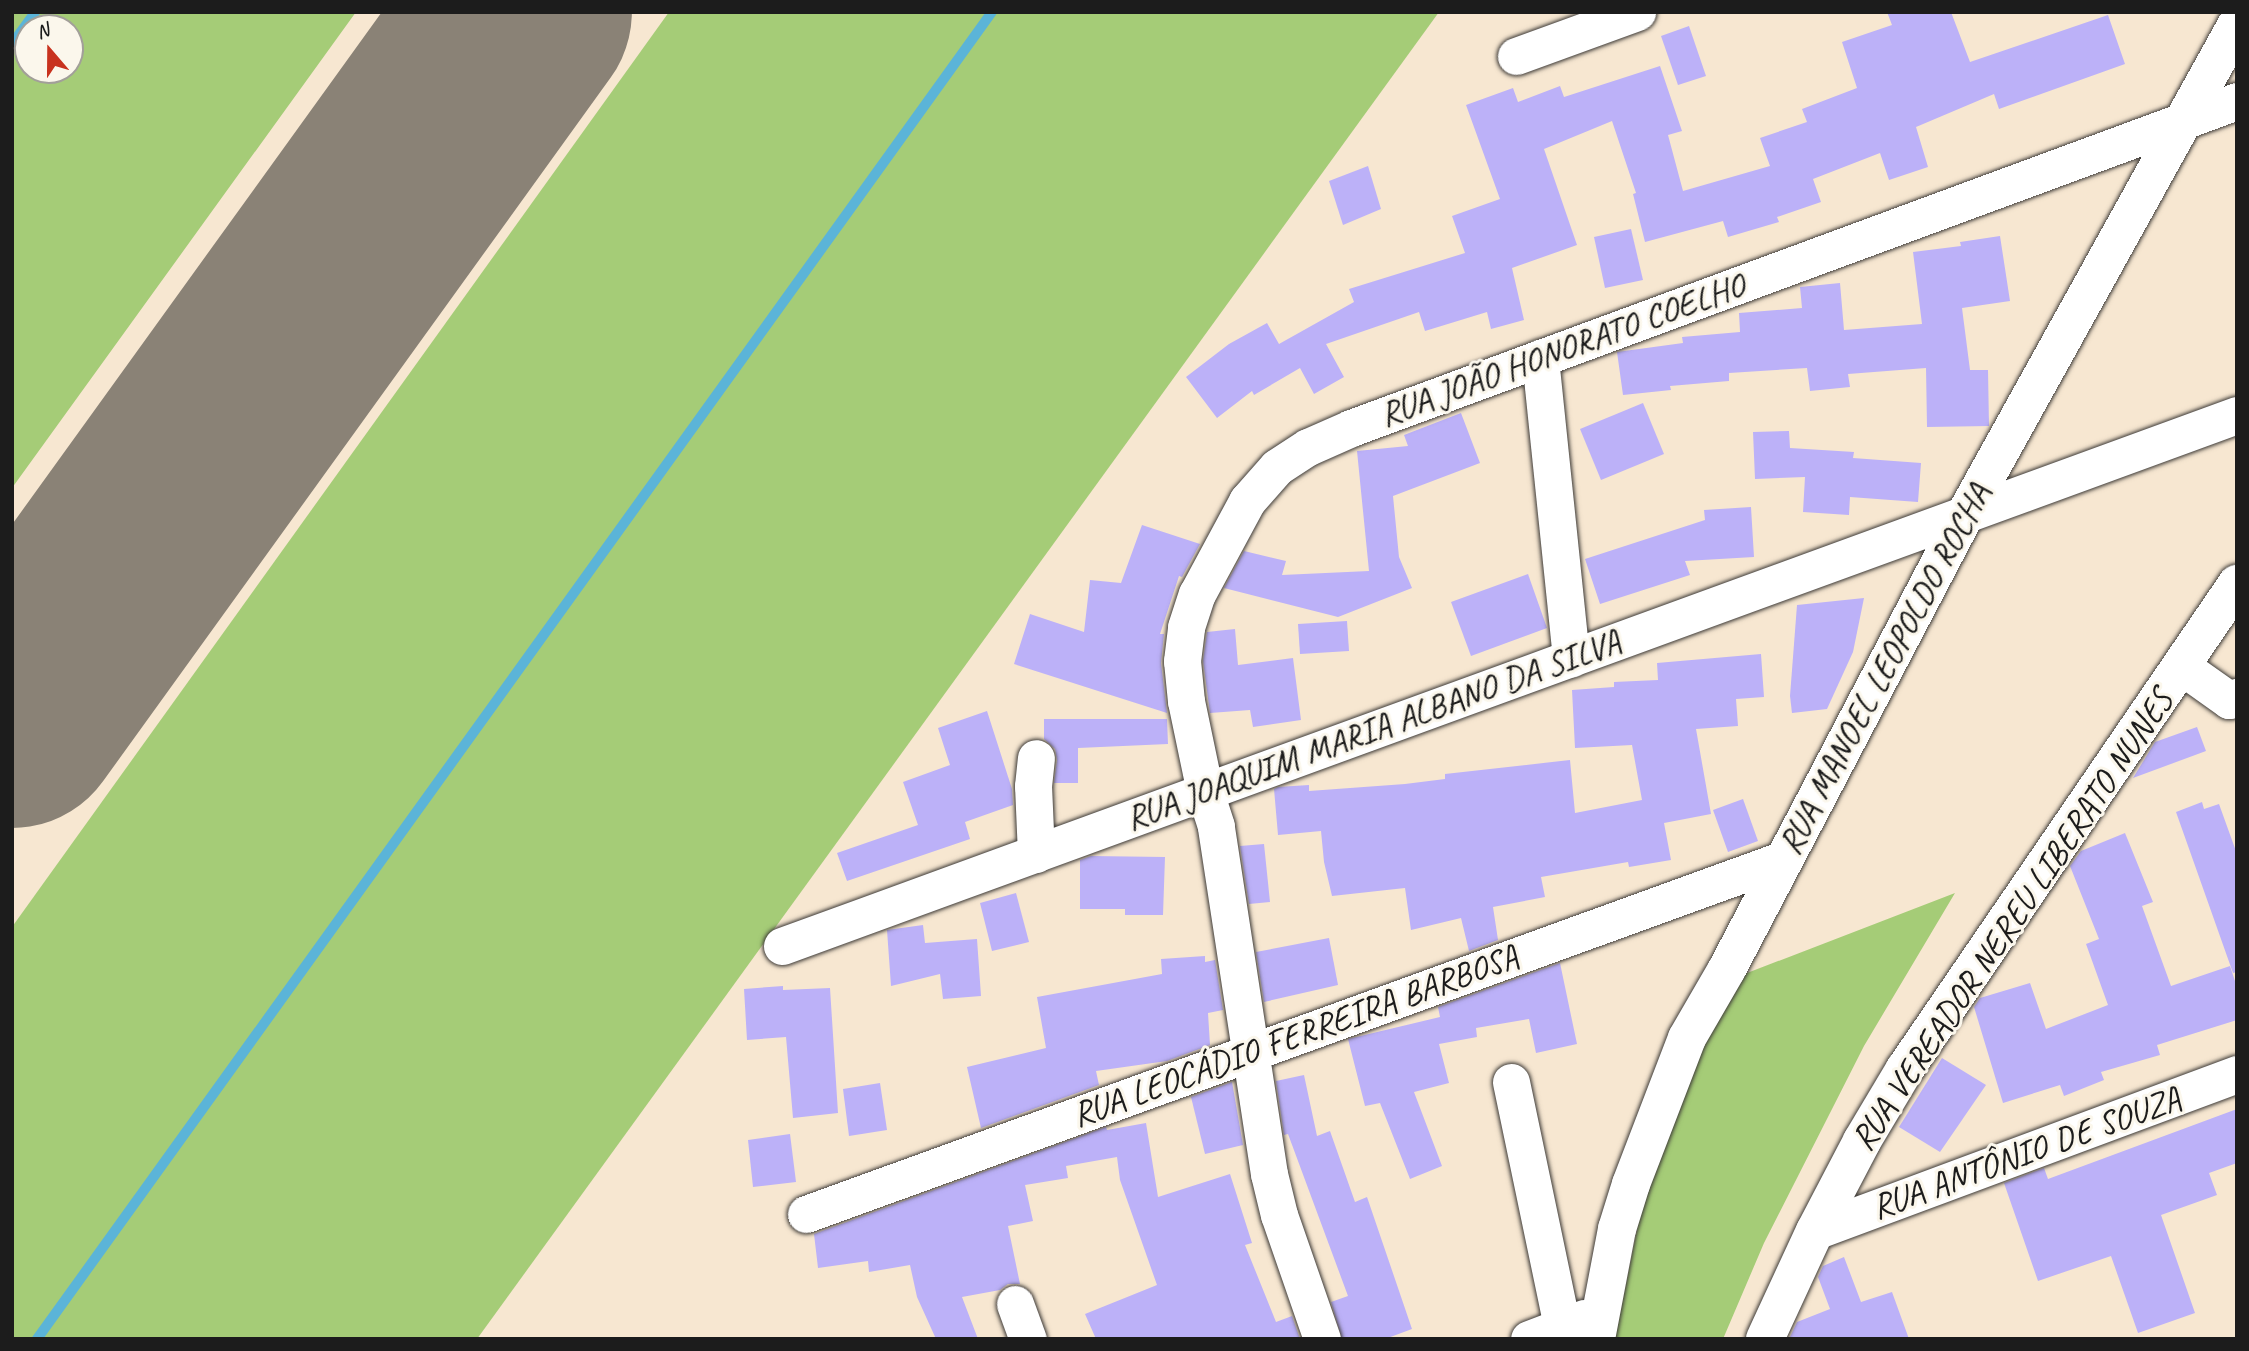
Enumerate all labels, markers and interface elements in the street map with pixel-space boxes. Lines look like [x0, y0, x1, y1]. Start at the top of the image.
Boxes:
north arrow [14, 14, 84, 84]
text: N [33, 18, 52, 44]
street label: RUA JOÃO HONORATO COELHO [1374, 264, 1750, 436]
street label: RUA MANOEL LEOPOLDO ROCHA [1768, 475, 2000, 863]
street label: RUA JOAQUIM MARIA ALBANO DA SILVA [1120, 621, 1626, 839]
street label: RUA VEREADOR NEREU LIBERATO NUNES [1842, 682, 2182, 1158]
street label: RUA LEOCÁDIO FERREIRA BARBOSA [1066, 936, 1524, 1136]
street label: RUA ANTÔNIO DE SOUZA [1866, 1078, 2186, 1228]

